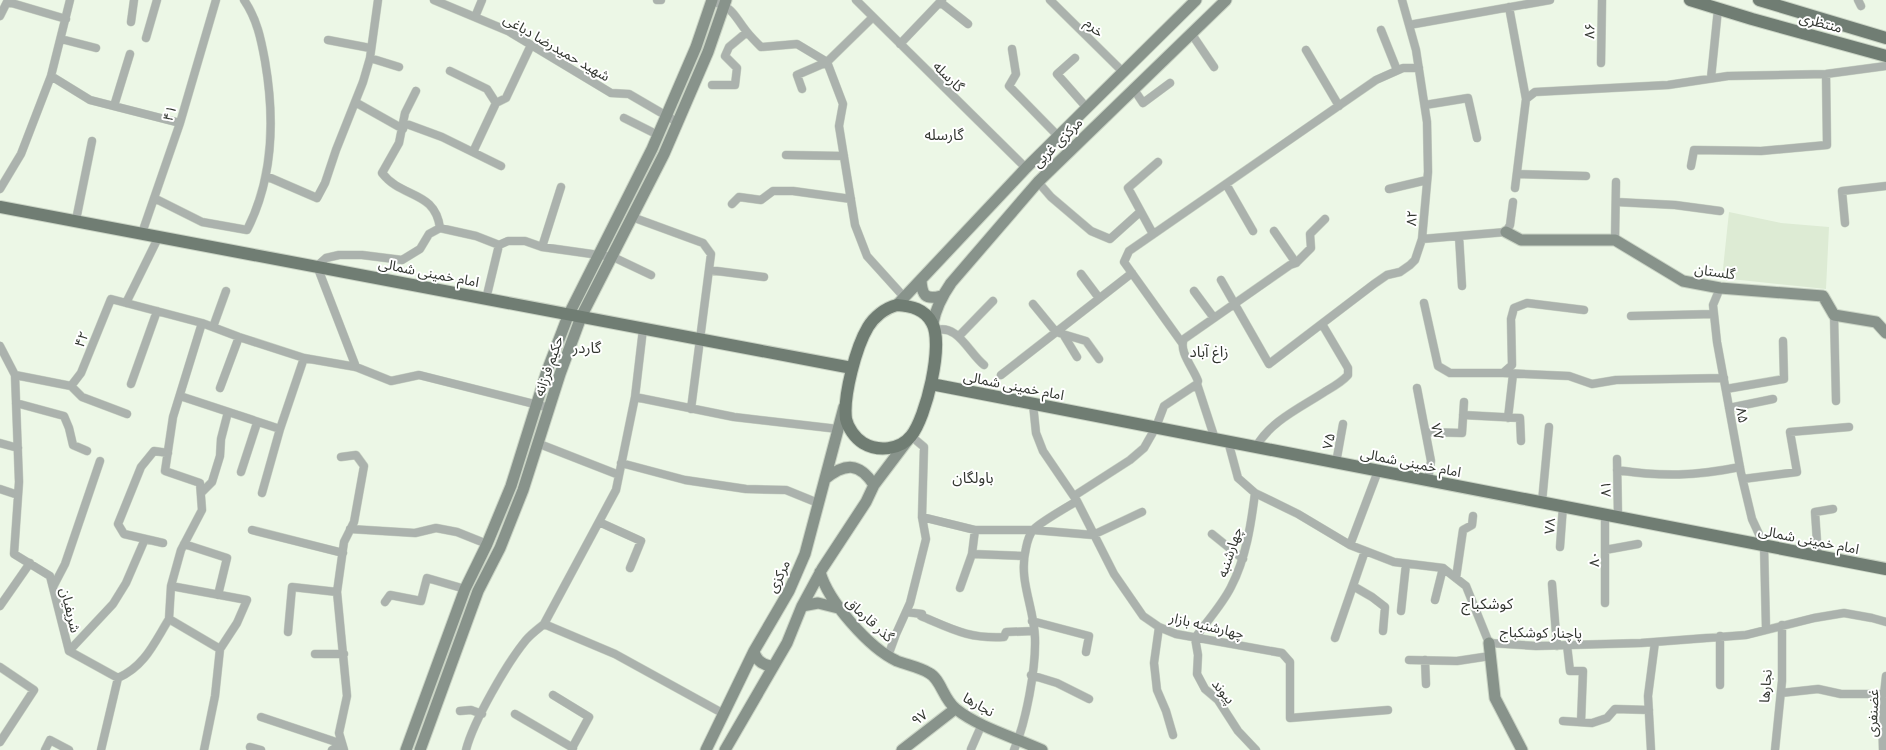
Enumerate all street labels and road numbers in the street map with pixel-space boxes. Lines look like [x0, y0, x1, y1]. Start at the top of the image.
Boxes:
street label: منتظری [1798, 7, 1844, 37]
street label: شهید حمیدرضا دباغی [500, 9, 614, 85]
street label: خرم [1080, 13, 1109, 42]
street label: ۸۶ [1579, 23, 1599, 39]
street label: گارسله [929, 56, 969, 96]
street label: ۴۱ [157, 102, 181, 124]
street label: مرکزی غربی [1028, 113, 1086, 171]
street label: ۸۲ [1401, 209, 1421, 227]
street label: امام خمینی شمالی [377, 253, 481, 293]
street label: گلستان [1693, 259, 1737, 283]
street label: ۴۲ [69, 328, 93, 350]
street label: حکیم فرزانه [529, 333, 569, 399]
street label: امام خمینی شمالی [962, 366, 1066, 406]
street label: ۸۵ [1732, 405, 1754, 425]
street label: ۷۷ [1427, 421, 1449, 441]
street label: ۷۵ [1317, 431, 1339, 451]
street label: امام خمینی شمالی [1359, 443, 1463, 483]
street label: ۸۱ [1595, 481, 1615, 497]
street label: ۷۸ [1539, 517, 1559, 535]
street label: امام خمینی شمالی [1757, 520, 1861, 560]
street label: چهارشنبه [1212, 525, 1247, 580]
street label: ۸۰ [1584, 551, 1603, 567]
street label: مرکزی [762, 556, 794, 596]
street label: شریفیان [56, 585, 86, 635]
street label: گذر قارماق [842, 592, 898, 646]
street label: چهارشنبه بازار [1167, 607, 1246, 644]
street label: پاچنار کوشکباج [1500, 622, 1582, 644]
street label: نجارها [1754, 668, 1776, 703]
street label: پیوند [1207, 674, 1240, 708]
street label: نجارها [960, 687, 998, 721]
street label: غضنفری [1862, 689, 1882, 737]
street label: ۹۷ [907, 705, 931, 729]

